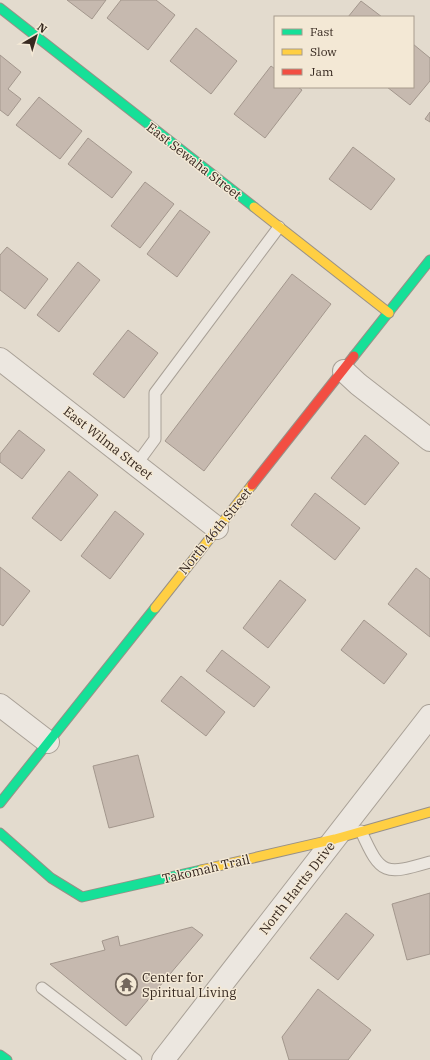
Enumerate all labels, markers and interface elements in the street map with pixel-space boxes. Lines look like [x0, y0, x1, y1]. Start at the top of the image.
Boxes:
north arrow [16, 16, 56, 56]
legend [274, 16, 414, 88]
text: N [34, 20, 50, 36]
text: Fast [310, 24, 334, 39]
text: Slow [310, 44, 337, 59]
text: Jam [310, 64, 334, 79]
street label: East Sewaha Street [143, 119, 245, 204]
street label: East Wilma Street [60, 403, 156, 483]
street label: North 46th Street [175, 484, 255, 578]
street label: North Hartts Drive [255, 838, 339, 938]
street label: Takomah Trail [160, 851, 252, 887]
place label: Center for Spiritual Living [142, 969, 236, 1001]
temple icon: Center for Spiritual Living [113, 971, 139, 997]

